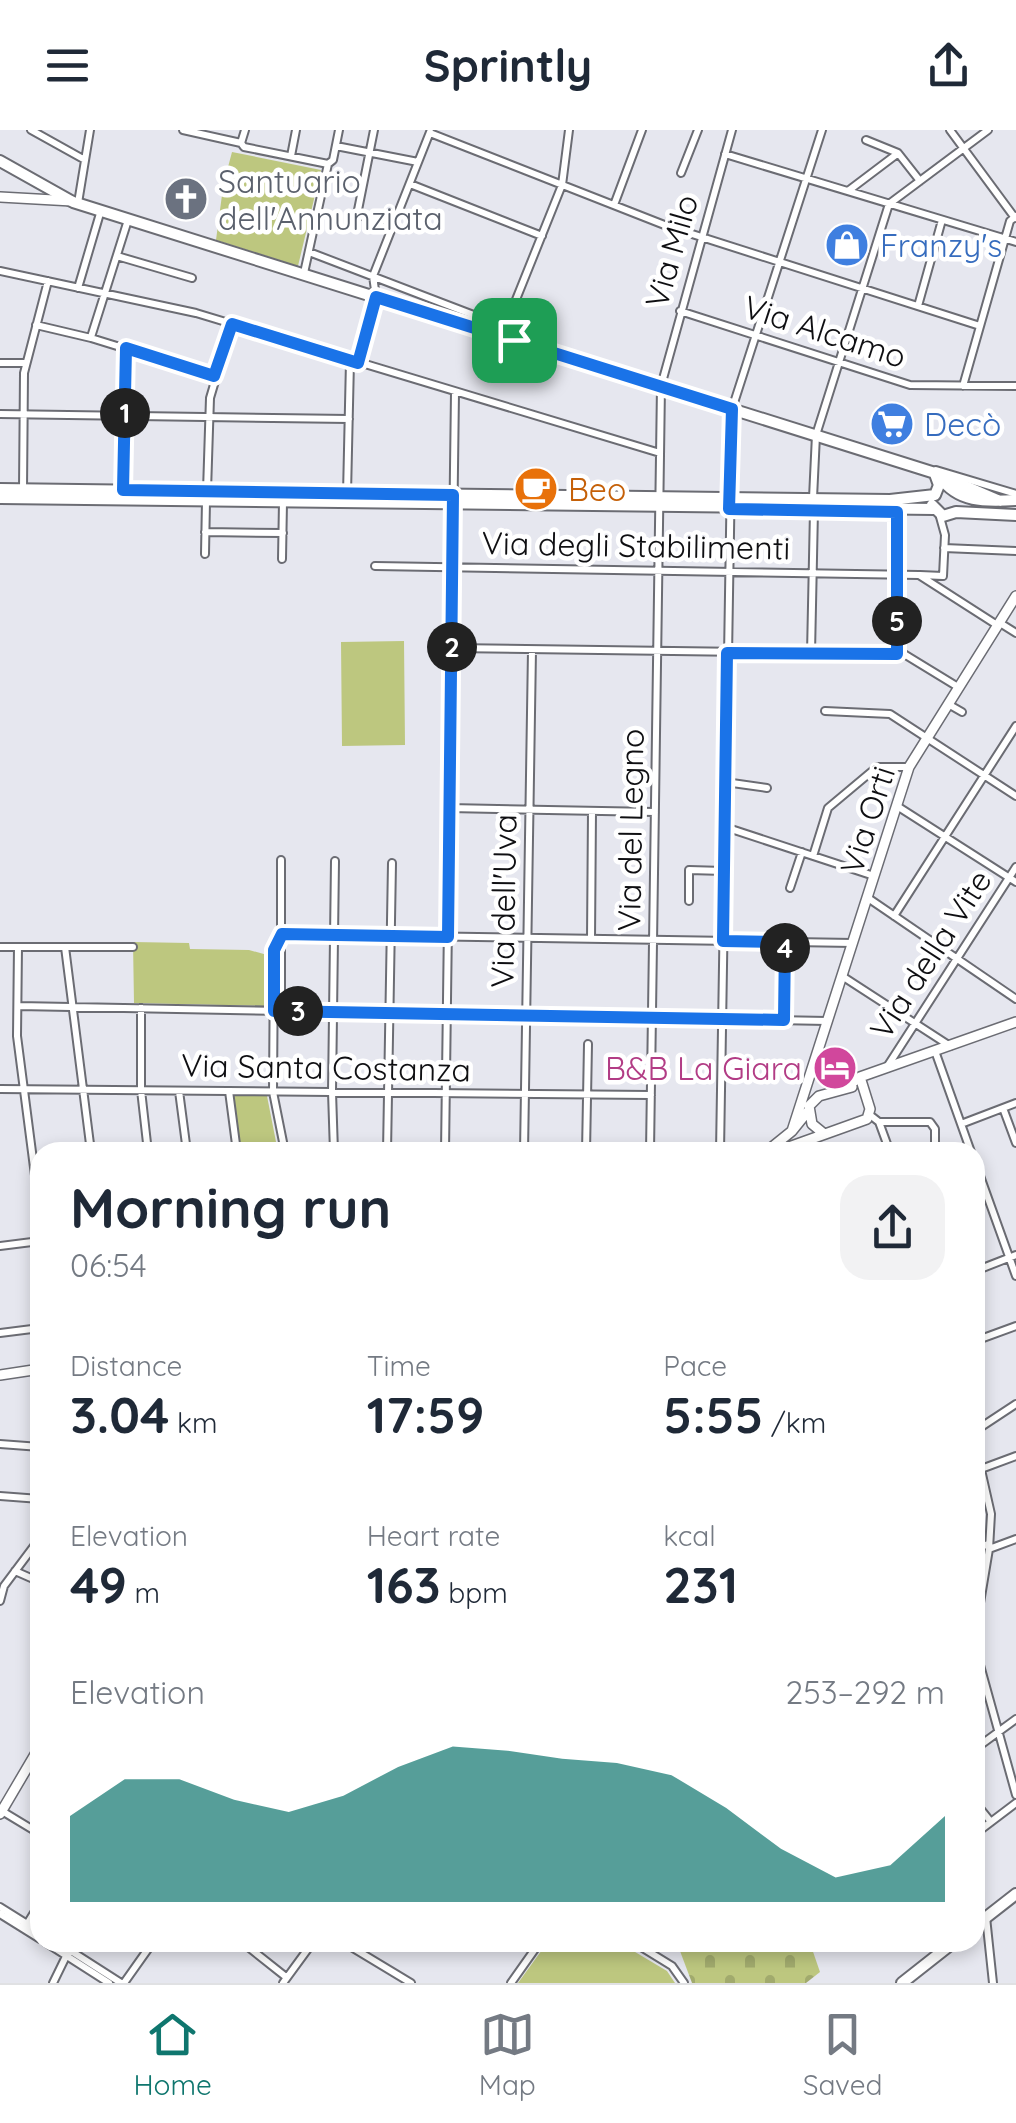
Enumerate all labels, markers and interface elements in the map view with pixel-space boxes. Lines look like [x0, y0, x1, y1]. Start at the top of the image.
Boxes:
text: Sprintly [424, 37, 592, 93]
icon: menu [40, 38, 95, 93]
icon: share [921, 38, 976, 93]
place label: Santuario dell'Annunziata [218, 161, 443, 238]
church icon: Santuario dell'Annunziata [163, 176, 209, 222]
street label: Via Milo [636, 190, 706, 312]
shop icon: Franzy's [824, 222, 870, 268]
place label: Franzy's [880, 225, 1002, 265]
street label: Via Alcamo [739, 286, 911, 376]
pin [472, 298, 557, 383]
icon: arrive [487, 313, 542, 368]
pin: 1 [100, 388, 150, 438]
text: 1 [120, 395, 130, 430]
supermarket icon: Decò [869, 401, 915, 447]
place label: Decò [924, 404, 1001, 444]
cafe icon: Beo [513, 466, 559, 512]
place label: Beo [568, 469, 626, 509]
street label: Via degli Stabilimenti [481, 522, 791, 568]
pin: 5 [872, 596, 922, 646]
text: 5 [889, 603, 905, 638]
pin: 2 [427, 622, 477, 672]
text: 2 [444, 629, 460, 664]
street label: Via del Legno [608, 728, 652, 932]
street label: Via Orti [831, 761, 903, 879]
street label: Via dell'Uva [481, 814, 525, 988]
street label: Via della Vite [861, 862, 999, 1046]
pin: 4 [760, 923, 810, 973]
text: 4 [777, 930, 793, 965]
pin: 3 [273, 986, 323, 1036]
text: 3 [290, 993, 306, 1028]
street label: Via Santa Costanza [181, 1044, 471, 1090]
hotel icon: B&B La Giara [812, 1045, 858, 1091]
place label: B&B La Giara [605, 1048, 802, 1088]
text: Morning run [70, 1173, 391, 1242]
button: share [840, 1175, 945, 1280]
text: 06:54 [70, 1245, 147, 1285]
text: Distance [70, 1348, 182, 1383]
text: Time [367, 1348, 431, 1383]
text: Pace [663, 1348, 727, 1383]
text: 3.04 [70, 1383, 169, 1446]
text: 17:59 [367, 1383, 484, 1446]
text: 5:55 [663, 1383, 763, 1446]
text: km [169, 1405, 218, 1440]
text: /km [763, 1405, 826, 1440]
text: Elevation [70, 1518, 188, 1553]
text: Heart rate [367, 1518, 500, 1553]
text: kcal [663, 1518, 716, 1553]
text: 49 [70, 1553, 127, 1616]
text: 163 [367, 1553, 441, 1616]
text: 231 [663, 1553, 738, 1616]
text: m [127, 1575, 160, 1610]
text: bpm [441, 1575, 508, 1610]
text: Elevation [70, 1672, 205, 1712]
text: 253–292 m [786, 1672, 945, 1712]
tab: Home [133, 2007, 212, 2102]
tab: Map [479, 2007, 536, 2102]
tab: Saved [803, 2007, 883, 2102]

